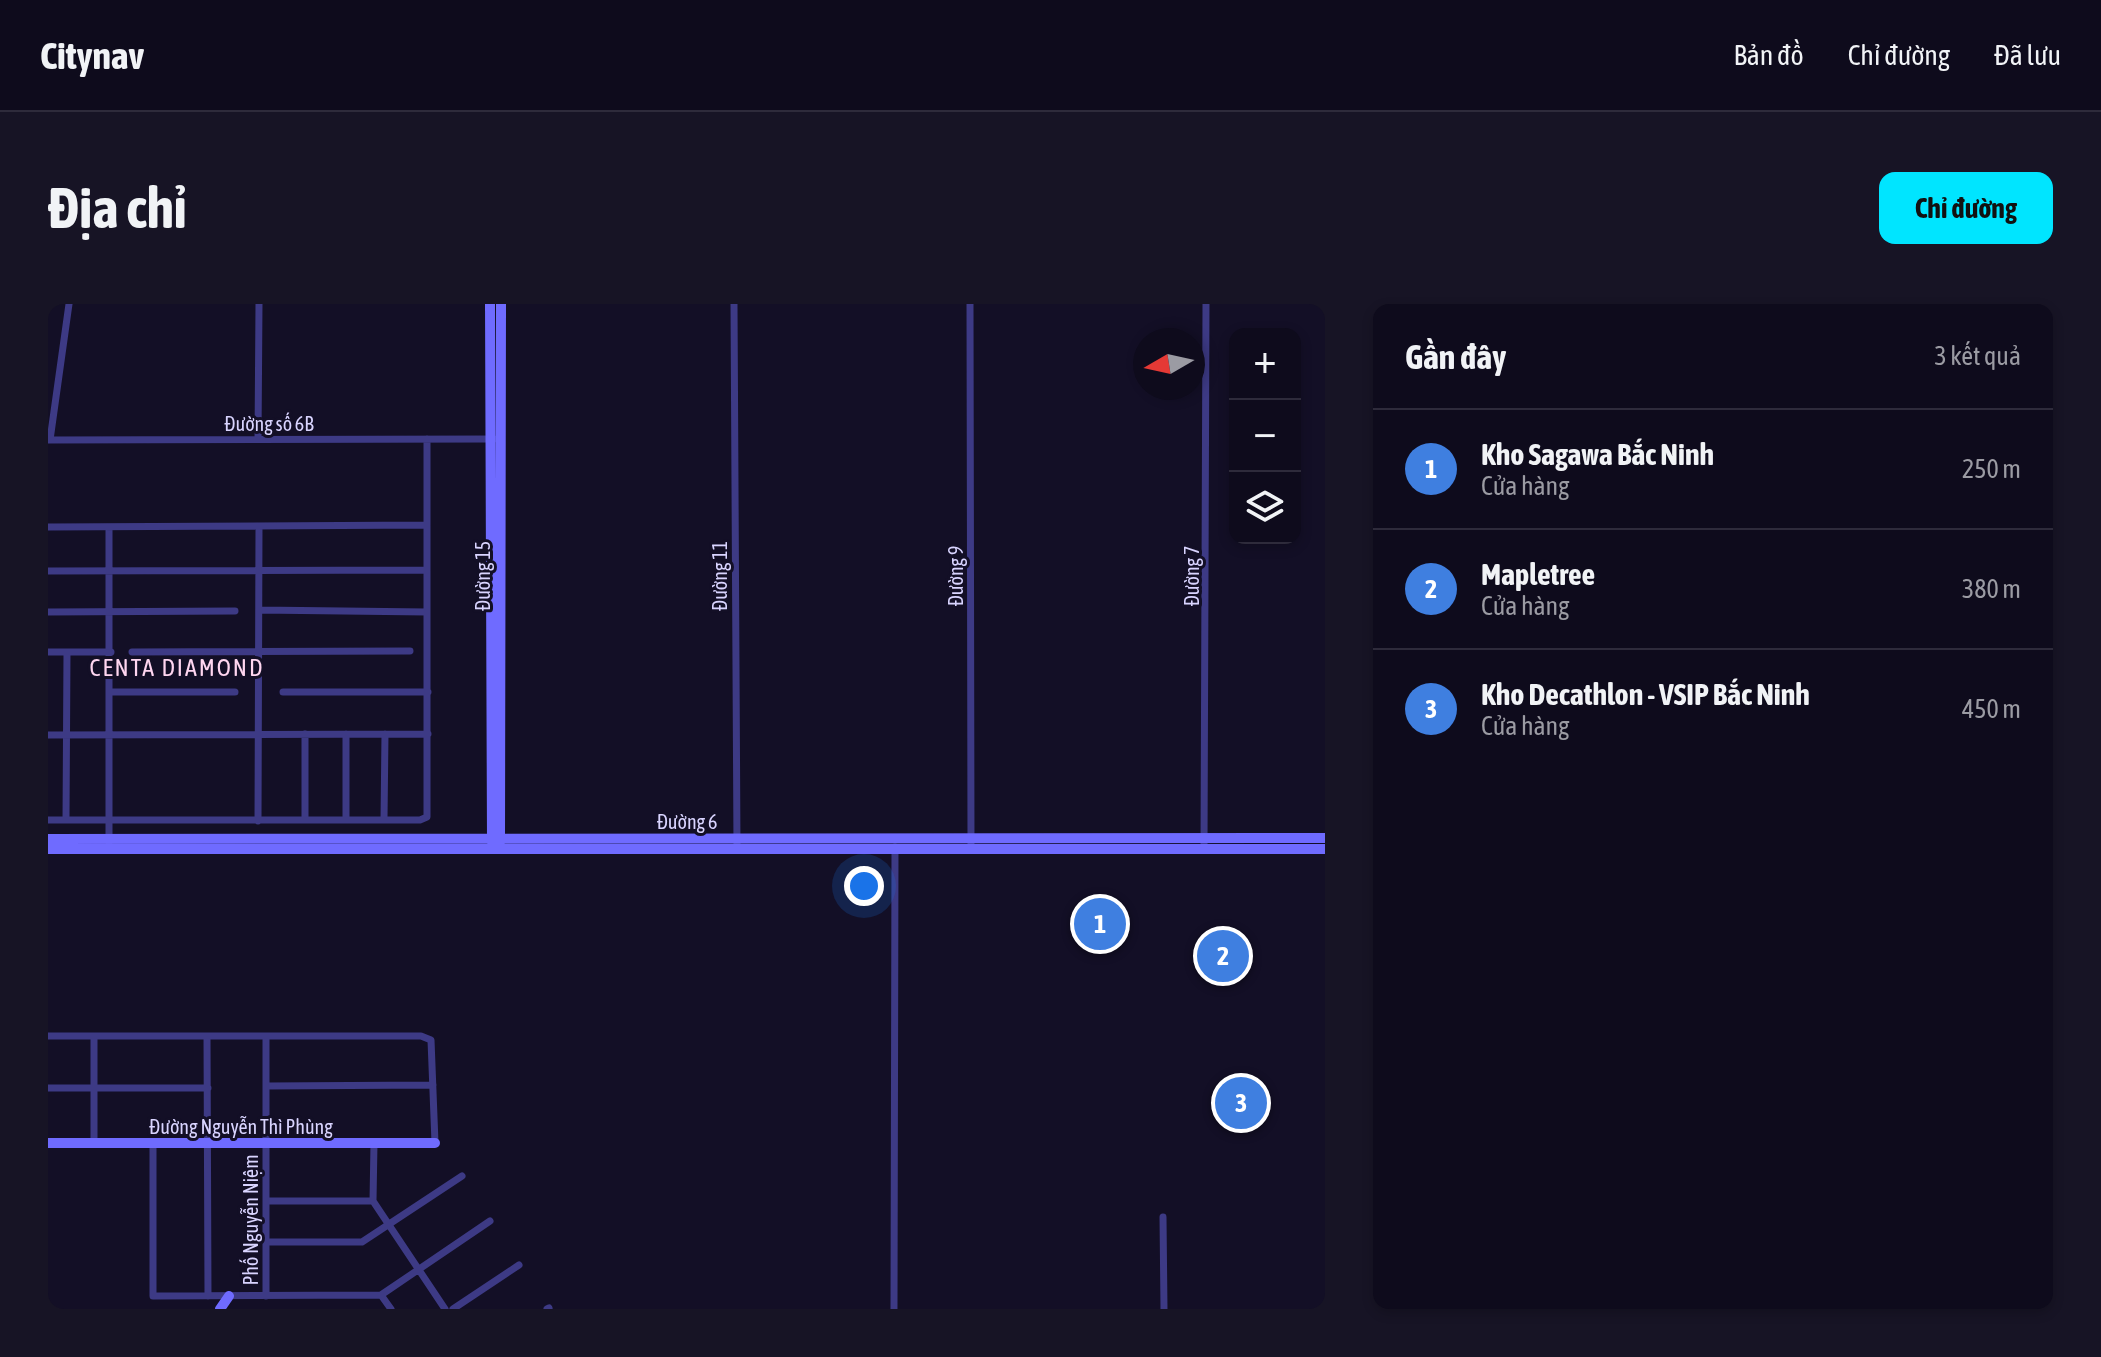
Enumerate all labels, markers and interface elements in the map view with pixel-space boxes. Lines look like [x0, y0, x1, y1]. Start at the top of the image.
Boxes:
text: Citynav [40, 34, 144, 77]
text: Bản đồ [1733, 39, 1804, 71]
text: Chỉ đường [1848, 39, 1950, 71]
text: Đã lưu [1994, 39, 2061, 71]
button: Chỉ đường [1879, 172, 2053, 244]
text: Địa chỉ [48, 176, 187, 240]
north arrow [1133, 328, 1205, 400]
map controls [1229, 328, 1301, 544]
button: + [1229, 328, 1301, 400]
text: Gần đây [1405, 337, 1506, 376]
text: 3 kết quả [1934, 341, 2021, 371]
button: − [1229, 400, 1301, 472]
street label: Đường số 6B [224, 412, 314, 435]
text: Kho Sagawa Bắc Ninh [1481, 437, 1714, 471]
text: 1 [1425, 454, 1437, 484]
text: 250 m [1962, 454, 2021, 484]
text: Cửa hàng [1481, 471, 1569, 501]
button: layers [1229, 472, 1301, 544]
street label: Đường 15 [471, 541, 494, 611]
street label: Đường 11 [708, 541, 731, 611]
street label: Đường 9 [944, 546, 967, 606]
street label: Đường 7 [1180, 546, 1203, 606]
text: Mapletree [1481, 557, 1595, 591]
text: 2 [1425, 574, 1437, 604]
text: 380 m [1962, 574, 2021, 604]
text: Cửa hàng [1481, 591, 1569, 621]
district label: CENTA DIAMOND [90, 654, 264, 681]
text: Kho Decathlon - VSIP Bắc Ninh [1481, 677, 1810, 711]
text: 3 [1425, 694, 1437, 724]
text: 450 m [1962, 694, 2021, 724]
text: Cửa hàng [1481, 711, 1569, 741]
street label: Đường 6 [657, 810, 717, 833]
your location [844, 866, 884, 906]
pin: 1 [1074, 894, 1126, 954]
pin: 2 [1197, 926, 1249, 986]
pin: 3 [1215, 1073, 1267, 1133]
street label: Đường Nguyễn Thì Phùng [149, 1115, 333, 1138]
street label: Phố Nguyễn Niệm [239, 1154, 262, 1286]

